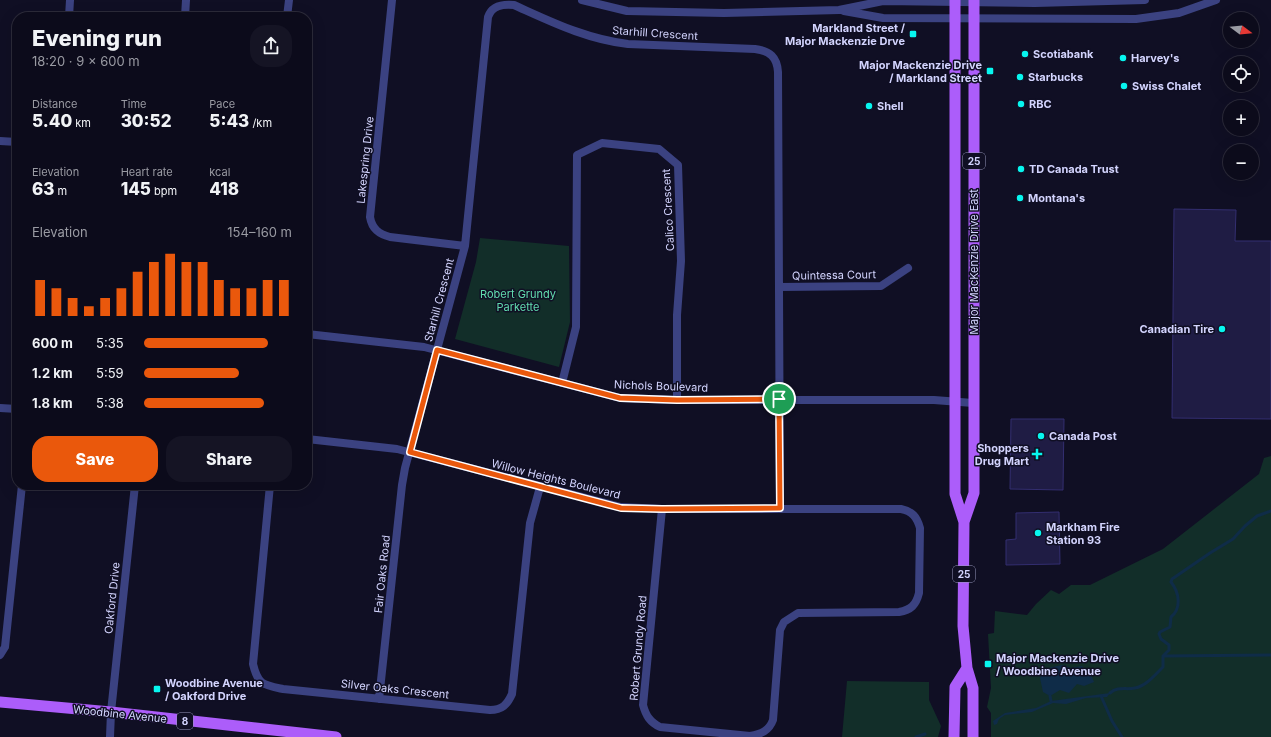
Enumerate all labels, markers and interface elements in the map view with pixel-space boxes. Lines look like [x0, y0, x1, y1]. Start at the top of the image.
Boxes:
north arrow [1223, 12, 1259, 48]
map controls [1223, 12, 1259, 180]
place label: Markland Street / Major Mackenzie Drve [785, 21, 906, 48]
street label: Starhill Crescent [612, 23, 699, 43]
text: Evening run [32, 25, 162, 51]
button: share [250, 25, 292, 67]
marker: Markland Street / Major Mackenzie Drve [908, 29, 918, 39]
place label: Scotiabank [1033, 47, 1094, 61]
marker: Scotiabank [1020, 49, 1030, 59]
place label: Harvey's [1131, 51, 1179, 65]
text: 18:20 · 9 × 600 m [32, 53, 140, 69]
marker: Harvey's [1118, 53, 1128, 63]
button: locate [1223, 56, 1259, 92]
place label: Major Mackenzie Drive / Markland Street [859, 58, 982, 85]
marker: Major Mackenzie Drive / Markland Street [985, 66, 995, 76]
place label: Starbucks [1028, 70, 1083, 84]
marker: Starbucks [1015, 72, 1025, 82]
place label: Swiss Chalet [1132, 79, 1201, 93]
marker: Swiss Chalet [1119, 81, 1129, 91]
text: Distance [32, 97, 77, 111]
text: Time [121, 97, 146, 111]
text: Pace [209, 97, 235, 111]
place label: RBC [1029, 97, 1052, 111]
place label: Shell [877, 99, 904, 113]
marker: RBC [1016, 99, 1026, 109]
button: + [1223, 100, 1259, 136]
marker: Shell [864, 101, 874, 111]
text: 5.40 [32, 111, 72, 131]
text: 30:52 [121, 111, 172, 131]
text: 5:43 [209, 111, 249, 131]
text: km [72, 116, 91, 130]
text: /km [249, 116, 272, 130]
street label: Lakespring Drive [353, 116, 377, 204]
button: − [1223, 144, 1259, 180]
road number: 25 [963, 153, 985, 169]
place label: TD Canada Trust [1029, 162, 1119, 176]
marker: TD Canada Trust [1016, 164, 1026, 174]
text: Elevation [32, 165, 79, 179]
text: Heart rate [121, 165, 173, 179]
text: kcal [209, 165, 230, 179]
street label: Calico Crescent [659, 168, 677, 252]
text: 63 [32, 179, 54, 199]
text: 145 [121, 179, 151, 199]
text: 418 [209, 179, 239, 199]
text: m [54, 184, 67, 198]
text: bpm [151, 184, 177, 198]
street label: Major MacKenzie Drive East [967, 189, 981, 335]
place label: Montana's [1028, 191, 1085, 205]
marker: Montana's [1015, 193, 1025, 203]
text: Elevation [32, 224, 88, 240]
text: 154–160 m [227, 224, 292, 240]
street label: Starhill Crescent [421, 256, 457, 343]
street label: Quintessa Court [792, 267, 876, 283]
park label: Robert Grundy Parkette [480, 287, 556, 314]
place label: Canadian Tire [1139, 322, 1214, 336]
marker: Canadian Tire [1217, 324, 1227, 334]
text: 600 m [32, 335, 73, 351]
text: 5:35 [96, 335, 124, 351]
text: 1.2 km [32, 365, 73, 381]
text: 5:59 [96, 365, 124, 381]
street label: Nichols Boulevard [614, 377, 708, 395]
pin [762, 382, 796, 416]
icon: arrive [768, 388, 790, 410]
text: 1.8 km [32, 395, 73, 411]
text: 5:38 [96, 395, 124, 411]
place label: Canada Post [1049, 429, 1117, 443]
marker: Canada Post [1036, 431, 1046, 441]
button: Save [32, 436, 158, 482]
button: Share [166, 436, 292, 482]
place label: Shoppers Drug Mart [975, 441, 1029, 468]
marker: Shoppers Drug Mart [1032, 449, 1042, 459]
street label: Willow Heights Boulevard [490, 456, 622, 502]
place label: Markham Fire Station 93 [1046, 520, 1120, 547]
marker: Markham Fire Station 93 [1033, 528, 1043, 538]
street label: Fair Oaks Road [371, 534, 393, 614]
street label: Oakford Drive [101, 561, 123, 635]
road number: 25 [953, 566, 975, 582]
street label: Robert Grundy Road [626, 595, 650, 701]
place label: Major Mackenzie Drive / Woodbine Avenue [996, 651, 1119, 678]
marker: Major Mackenzie Drive / Woodbine Avenue [983, 659, 993, 669]
place label: Woodbine Avenue / Oakford Drive [165, 676, 263, 703]
street label: Silver Oaks Crescent [340, 676, 450, 702]
marker: Woodbine Avenue / Oakford Drive [152, 684, 162, 694]
street label: Woodbine Avenue [72, 702, 168, 726]
road number: 8 [177, 713, 193, 729]

